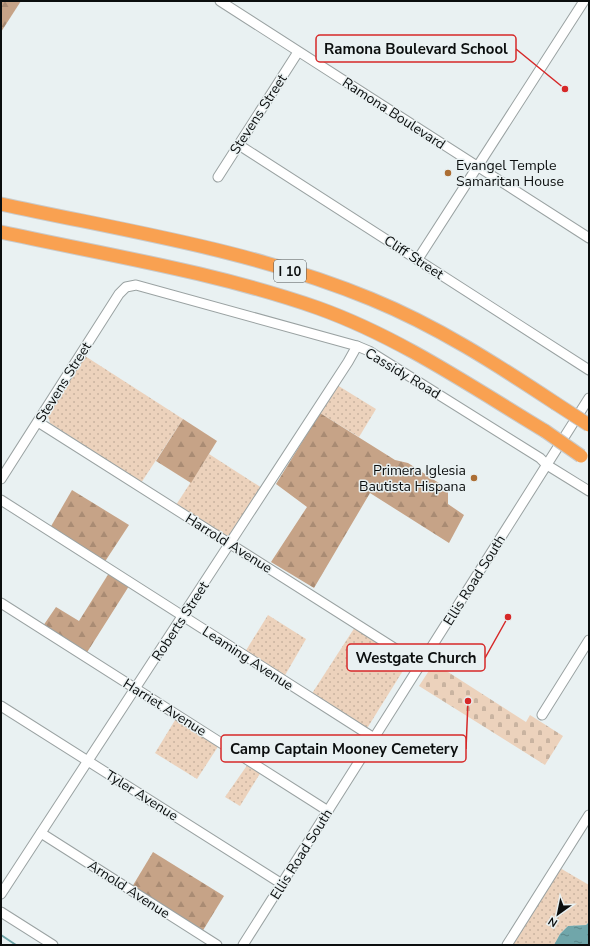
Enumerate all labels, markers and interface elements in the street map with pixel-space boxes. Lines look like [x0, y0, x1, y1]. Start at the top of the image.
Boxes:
callout: Ramona Boulevard School [316, 35, 516, 62]
text: Ramona Boulevard School [324, 39, 508, 59]
street label: Stevens Street [225, 71, 291, 158]
street label: Ramona Boulevard [338, 73, 449, 154]
place label: Evangel Temple Samaritan House [456, 156, 564, 191]
marker: Evangel Temple Samaritan House [443, 168, 453, 178]
street label: Cliff Street [380, 231, 447, 284]
road number: I 10 [274, 260, 306, 282]
street label: Stevens Street [31, 338, 96, 426]
street label: Cassidy Road [361, 343, 444, 403]
place label: Primera Iglesia Bautista Hispana [359, 461, 466, 496]
marker: Primera Iglesia Bautista Hispana [469, 473, 479, 483]
street label: Harrold Avenue [182, 509, 276, 578]
street label: Ellis Road South [439, 531, 510, 629]
street label: Roberts Street [148, 578, 213, 665]
street label: Leaming Avenue [199, 622, 297, 695]
callout: Westgate Church [347, 644, 485, 671]
text: Westgate Church [355, 648, 477, 668]
street label: Harriet Avenue [119, 674, 210, 741]
callout: Camp Captain Mooney Cemetery [221, 735, 466, 762]
text: Camp Captain Mooney Cemetery [230, 739, 458, 759]
street label: Tyler Avenue [102, 766, 182, 825]
street label: Ellis Road South [266, 805, 337, 903]
street label: Arnold Avenue [84, 856, 174, 923]
north arrow [538, 894, 578, 934]
text: N [545, 913, 560, 930]

